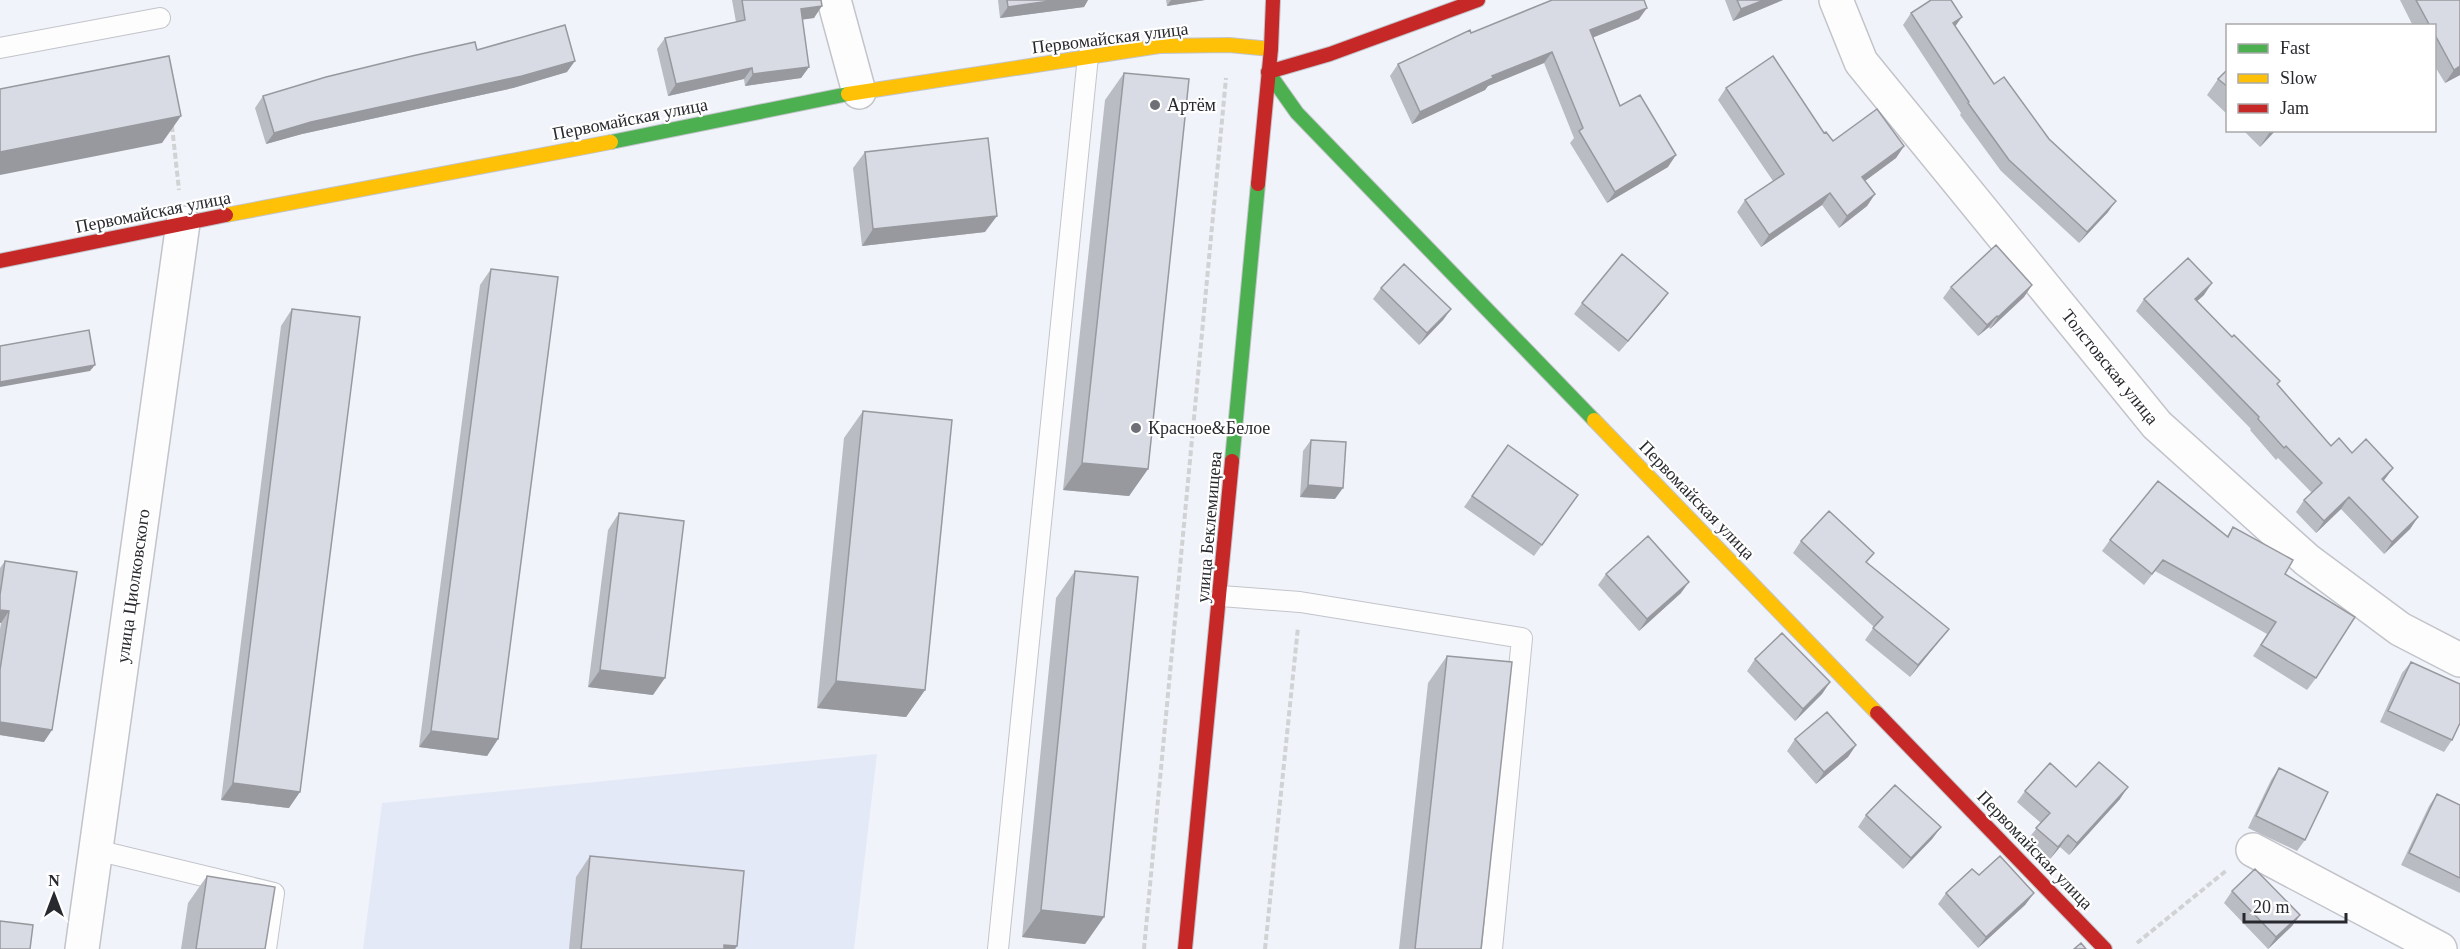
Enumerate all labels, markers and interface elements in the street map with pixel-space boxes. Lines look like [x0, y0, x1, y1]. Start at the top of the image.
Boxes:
street label: Первомайская улица [1031, 18, 1189, 58]
legend [2226, 24, 2436, 132]
text: Fast [2280, 38, 2310, 58]
text: Slow [2280, 68, 2317, 88]
street label: Первомайская улица [551, 94, 709, 144]
place label: Артём [1167, 95, 1216, 115]
marker: Артём [1148, 98, 1162, 112]
text: Jam [2280, 98, 2309, 118]
street label: Первомайская улица [74, 187, 232, 237]
street label: Толстовская улица [2058, 305, 2162, 429]
place label: Красное&Белое [1148, 418, 1270, 438]
marker: Красное&Белое [1129, 421, 1143, 435]
street label: Первомайская улица [1635, 436, 1759, 564]
street label: улица Беклемищева [1192, 450, 1226, 604]
street label: улица Циолковского [112, 508, 154, 664]
street label: Первомайская улица [1973, 786, 2097, 914]
north arrow [24, 865, 84, 925]
text: N [48, 872, 60, 889]
scale bar [2244, 886, 2346, 924]
text: 20 m [2253, 897, 2290, 917]

